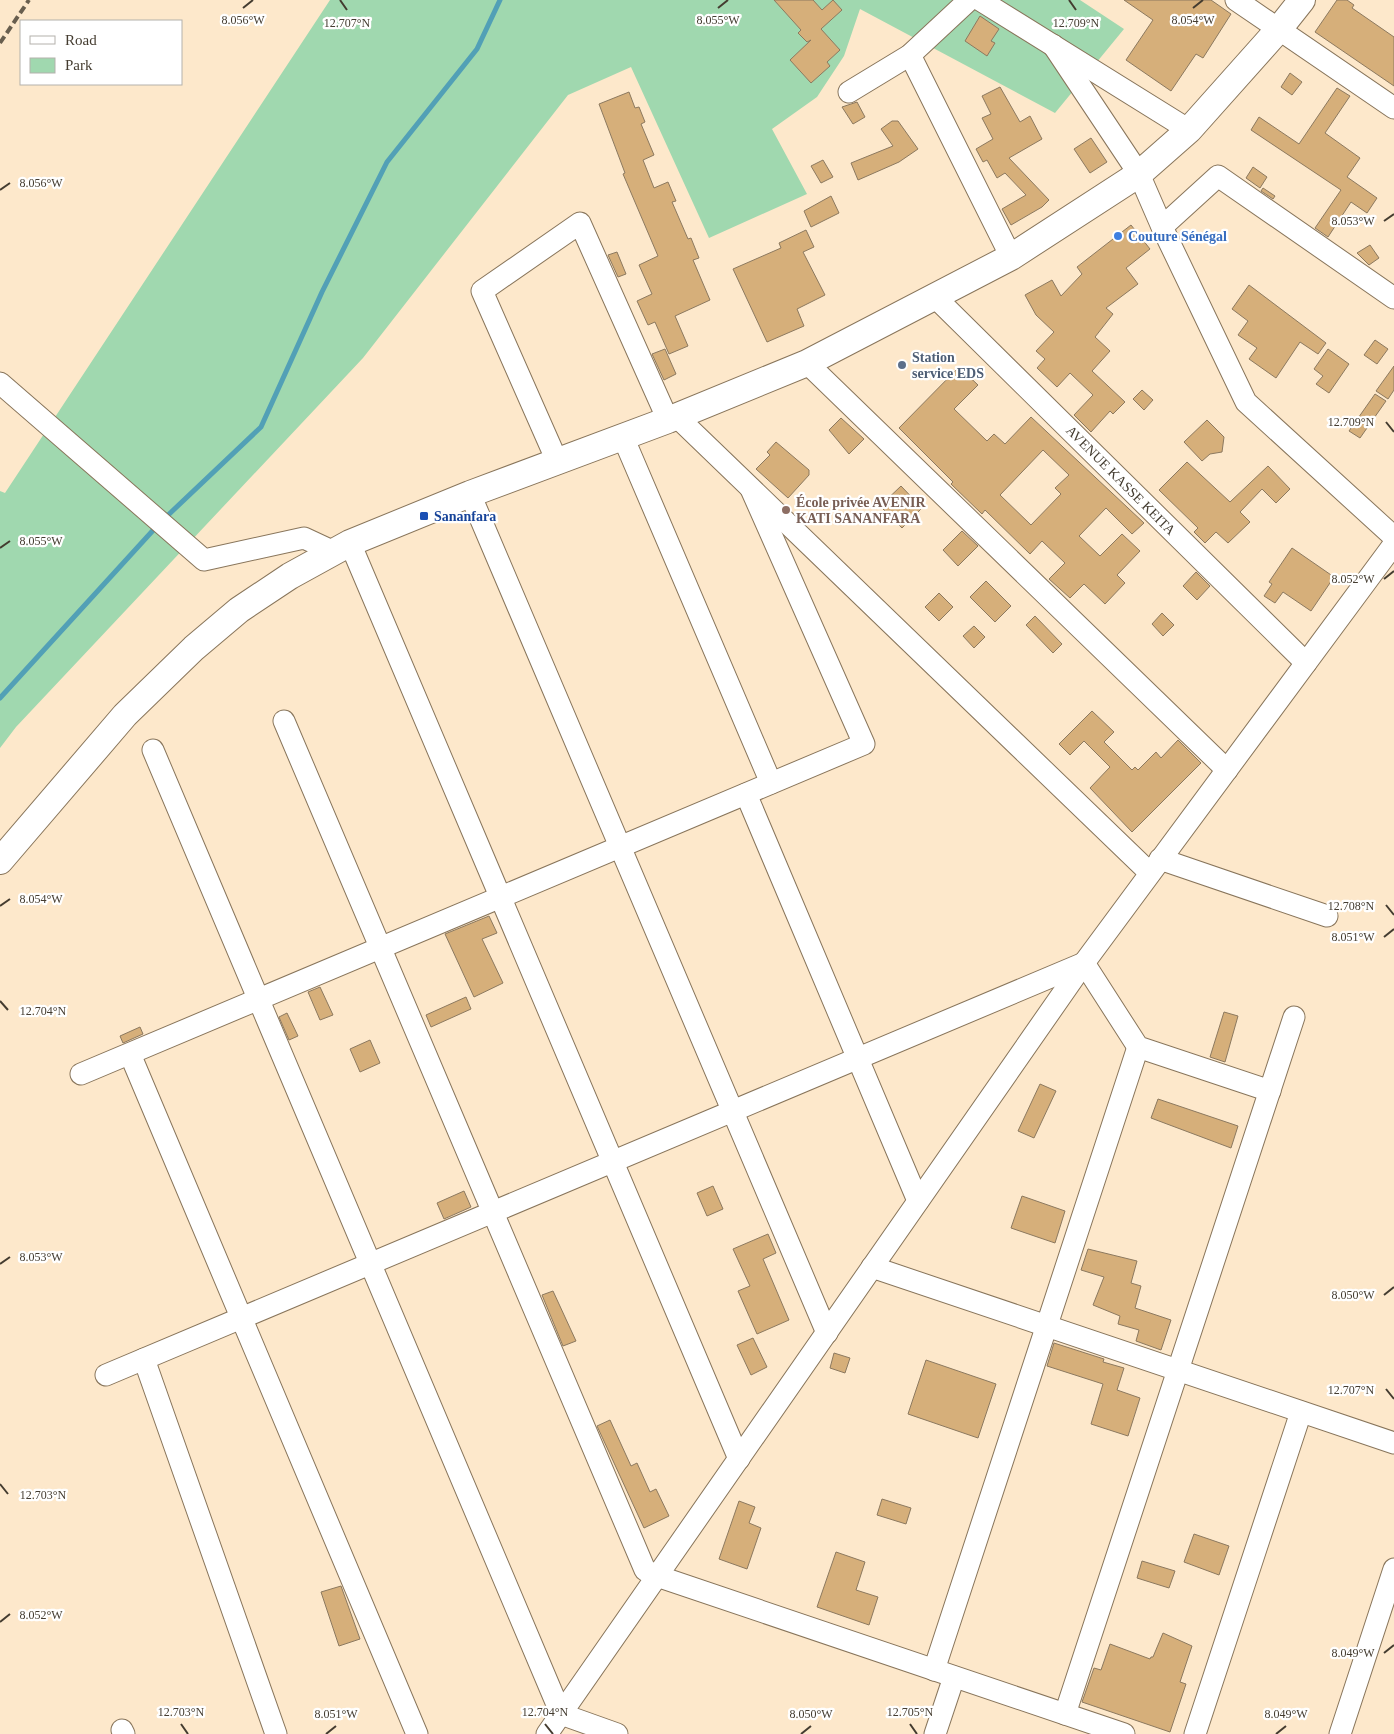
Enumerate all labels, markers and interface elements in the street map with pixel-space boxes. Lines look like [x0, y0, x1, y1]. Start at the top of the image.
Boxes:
text: 8.056°W [221, 13, 265, 27]
text: 8.055°W [696, 13, 740, 27]
text: 8.054°W [1171, 13, 1215, 27]
text: 12.707°N [324, 16, 371, 30]
text: 12.709°N [1053, 16, 1100, 30]
legend [20, 20, 182, 85]
text: Road [65, 32, 97, 48]
text: Park [65, 57, 93, 73]
text: 8.056°W [19, 176, 63, 190]
text: 8.053°W [1331, 214, 1375, 228]
place label: Couture Sénégal [1128, 229, 1227, 244]
marker: Couture Sénégal [1112, 230, 1124, 242]
place label: Station service EDS [912, 350, 984, 381]
marker: Station service EDS [896, 359, 908, 371]
text: 12.709°N [1328, 415, 1375, 429]
street label: AVENUE KASSE KEITA [1063, 423, 1179, 539]
place label: École privée AVENIR KATI SANANFARA [796, 494, 927, 526]
marker: École privée AVENIR KATI SANANFARA [780, 504, 792, 516]
place label: Sananfara [434, 509, 496, 524]
marker: Sananfara [418, 510, 430, 522]
text: 8.055°W [19, 534, 63, 548]
text: 8.052°W [1331, 572, 1375, 586]
text: 8.054°W [19, 892, 63, 906]
text: 12.708°N [1328, 899, 1375, 913]
text: 8.051°W [1331, 930, 1375, 944]
text: 12.704°N [20, 1004, 67, 1018]
text: 8.053°W [19, 1250, 63, 1264]
text: 8.050°W [1331, 1288, 1375, 1302]
text: 12.707°N [1328, 1383, 1375, 1397]
text: 12.703°N [20, 1488, 67, 1502]
text: 8.052°W [19, 1608, 63, 1622]
text: 8.049°W [1331, 1646, 1375, 1660]
text: 12.703°N [158, 1705, 205, 1719]
text: 12.704°N [522, 1705, 569, 1719]
text: 12.705°N [887, 1705, 934, 1719]
text: 8.051°W [314, 1707, 358, 1721]
text: 8.050°W [789, 1707, 833, 1721]
text: 8.049°W [1264, 1707, 1308, 1721]

